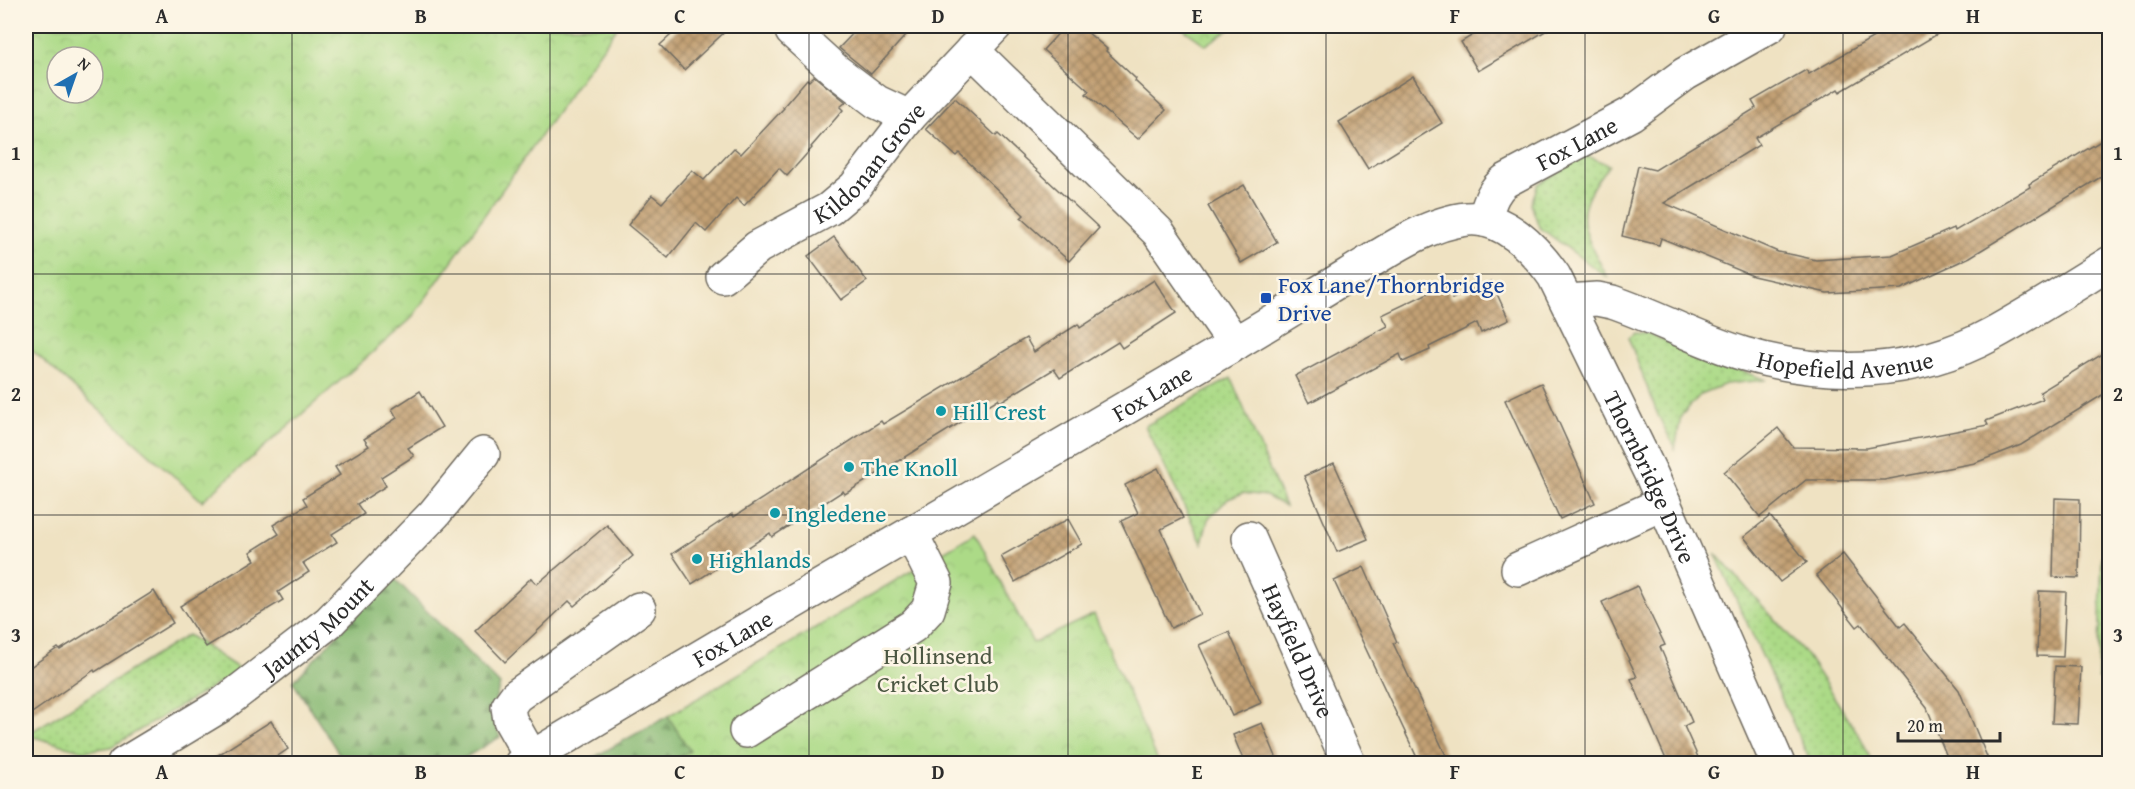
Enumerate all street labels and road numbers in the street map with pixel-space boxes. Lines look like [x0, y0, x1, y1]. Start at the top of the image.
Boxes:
street label: Kildonan Grove [807, 93, 933, 232]
street label: Fox Lane [1529, 107, 1623, 179]
street label: Hopefield Avenue [1754, 341, 1937, 387]
street label: Fox Lane [1105, 355, 1199, 430]
street label: Thornbridge Drive [1595, 385, 1706, 569]
street label: Jaunty Mount [252, 568, 382, 687]
street label: Hayfield Drive [1254, 578, 1344, 723]
street label: Fox Lane [685, 601, 779, 675]

